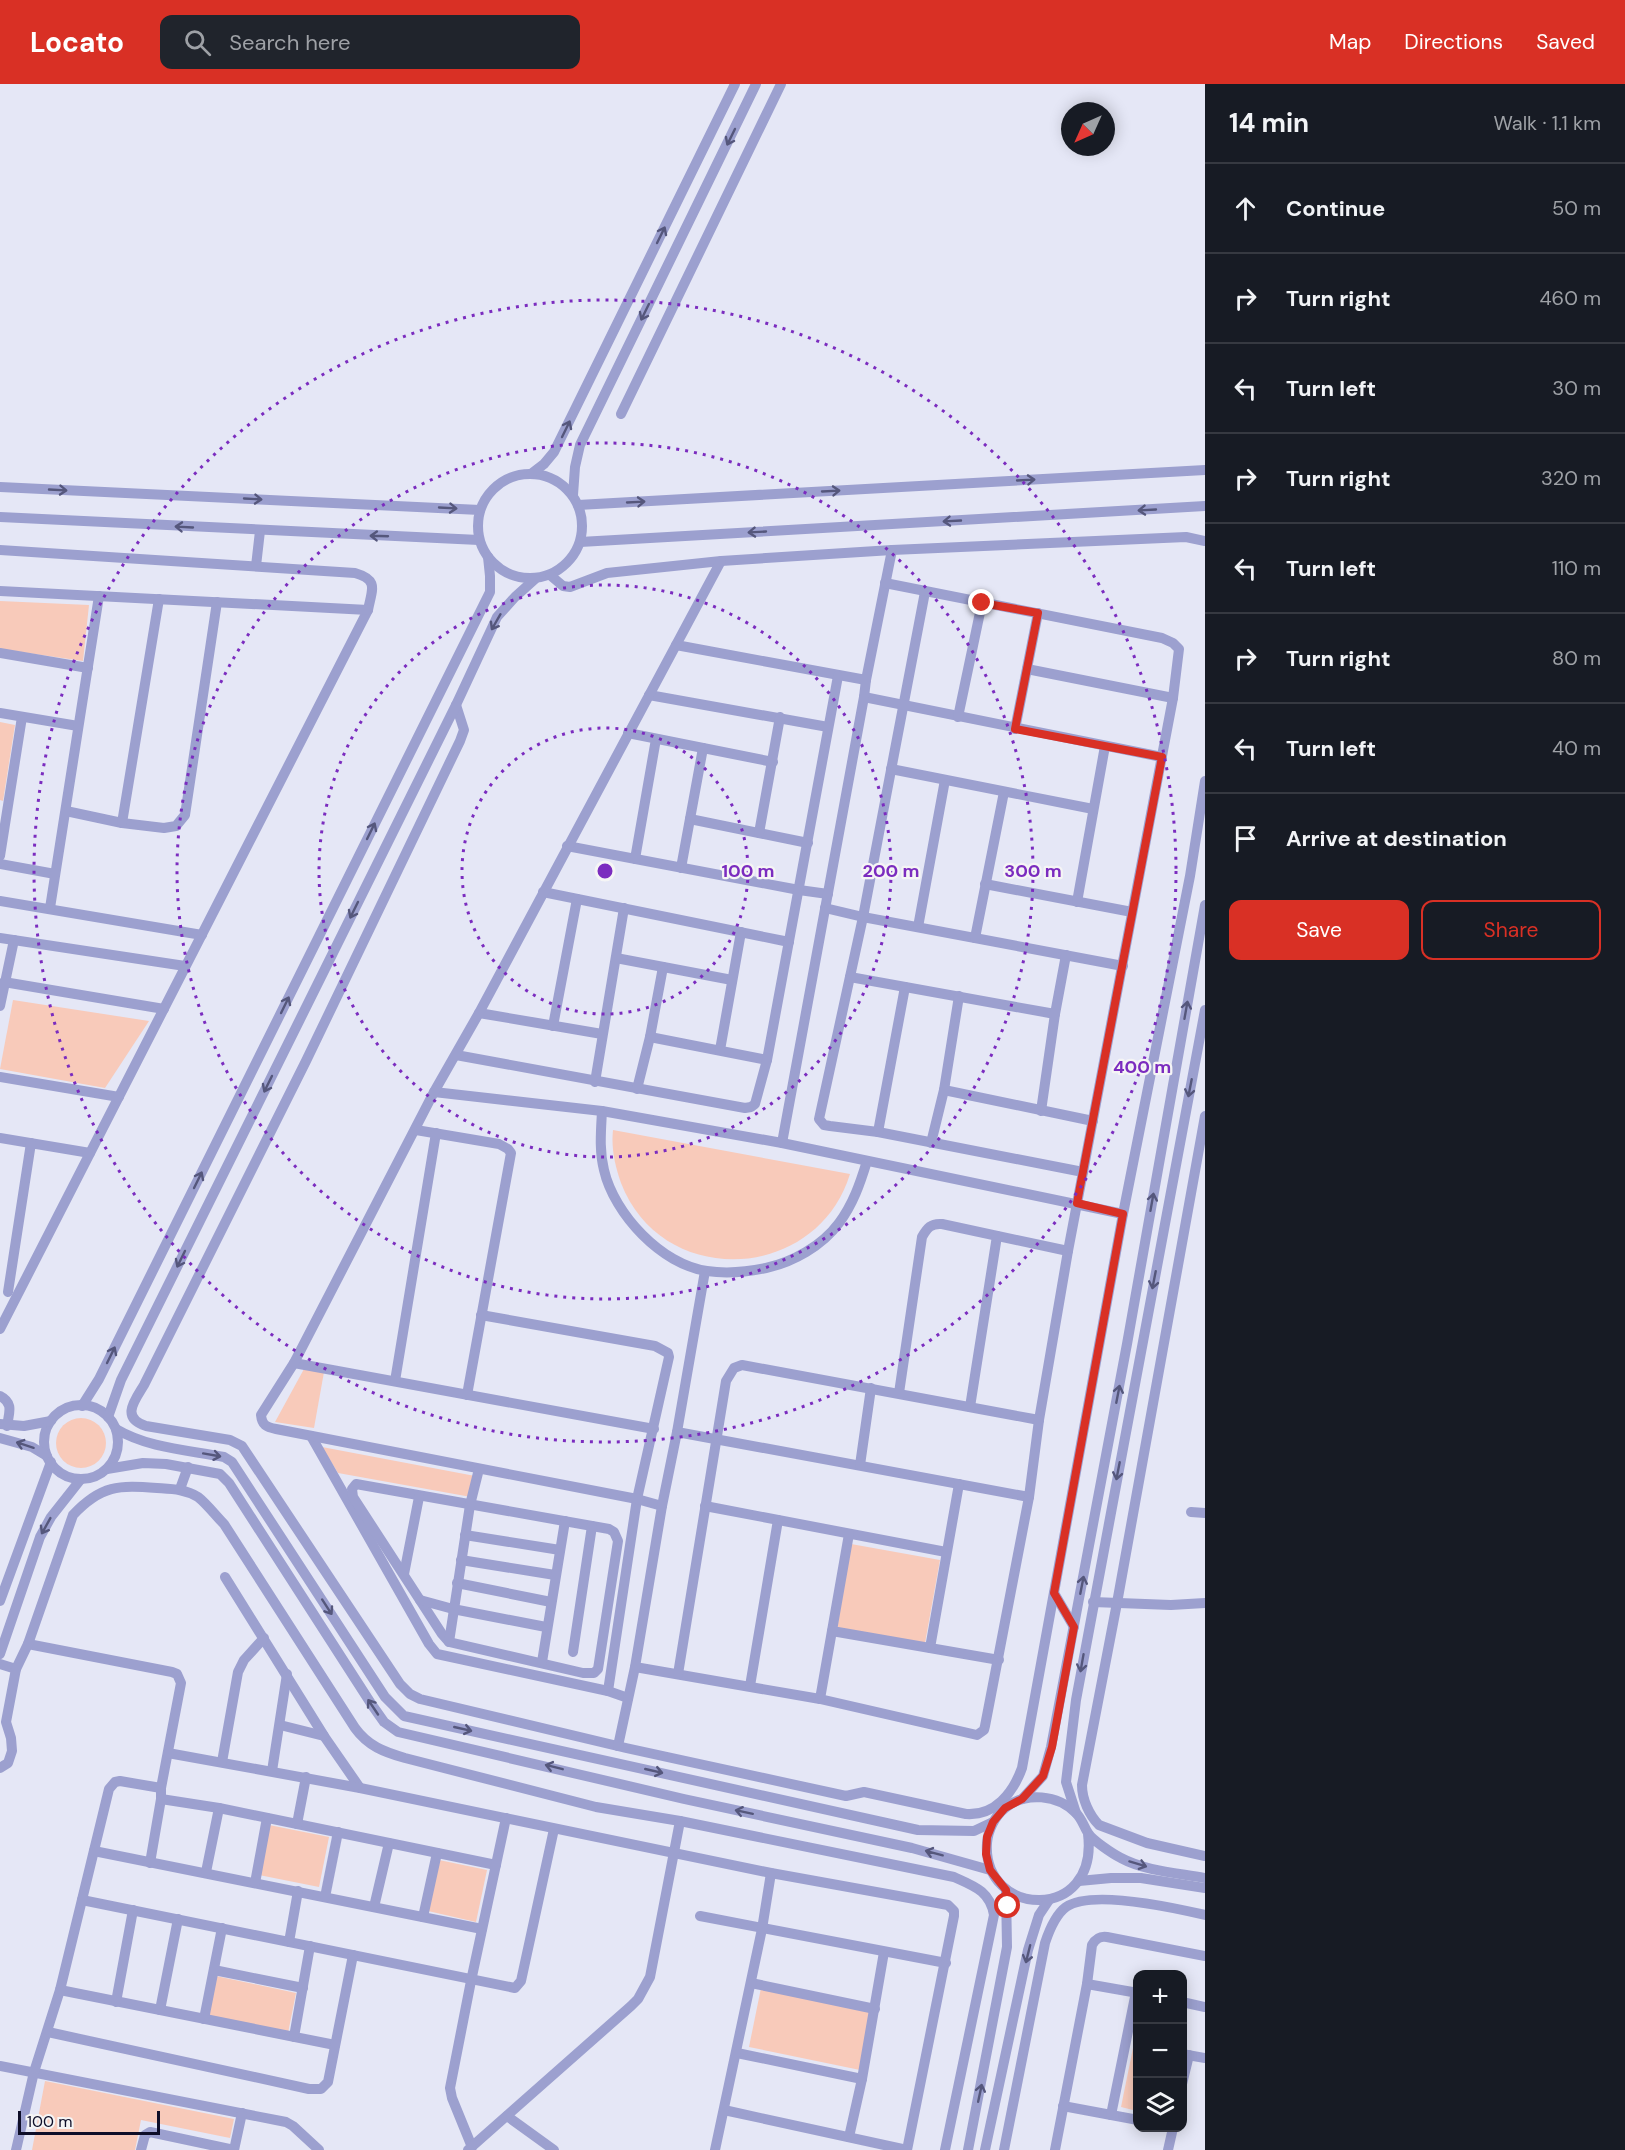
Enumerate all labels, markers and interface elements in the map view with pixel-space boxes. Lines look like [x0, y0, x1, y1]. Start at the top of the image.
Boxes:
search box [160, 15, 580, 69]
text: Locato [30, 24, 124, 61]
icon: search [181, 26, 214, 59]
text: Search here [229, 28, 351, 57]
text: Map [1329, 28, 1371, 56]
text: Directions [1404, 28, 1503, 56]
text: Saved [1536, 28, 1595, 56]
north arrow [1061, 102, 1115, 156]
text: 14 min [1229, 106, 1309, 140]
text: Walk · 1.1 km [1493, 110, 1601, 136]
one-way arrow [724, 127, 736, 145]
icon: ahead [1229, 192, 1262, 225]
text: Continue [1286, 194, 1385, 223]
text: 50 m [1552, 195, 1601, 221]
one-way arrow [656, 226, 668, 244]
icon: right [1229, 282, 1262, 315]
text: Turn right [1286, 284, 1391, 313]
text: 460 m [1539, 285, 1601, 311]
one-way arrow [639, 302, 651, 320]
icon: left [1229, 372, 1262, 405]
text: Turn left [1286, 374, 1376, 403]
text: 30 m [1552, 375, 1601, 401]
one-way arrow [560, 420, 572, 438]
icon: right [1229, 462, 1262, 495]
text: Turn right [1286, 464, 1391, 493]
text: 320 m [1541, 465, 1601, 491]
one-way arrow [1015, 475, 1035, 486]
one-way arrow [48, 484, 68, 495]
one-way arrow [821, 485, 841, 496]
one-way arrow [243, 494, 263, 505]
one-way arrow [626, 496, 646, 507]
one-way arrow [437, 503, 457, 514]
one-way arrow [1137, 505, 1157, 516]
one-way arrow [943, 516, 962, 527]
one-way arrow [175, 521, 195, 532]
one-way arrow [748, 527, 768, 538]
one-way arrow [369, 530, 389, 541]
icon: left [1229, 552, 1262, 585]
text: Turn left [1286, 554, 1376, 583]
text: 110 m [1552, 555, 1601, 581]
route end [968, 589, 994, 615]
one-way arrow [490, 613, 502, 630]
icon: right [1229, 642, 1262, 675]
text: Turn right [1286, 644, 1391, 673]
text: 80 m [1552, 645, 1601, 671]
icon: left [1229, 732, 1262, 765]
text: Turn left [1286, 734, 1376, 763]
text: 40 m [1552, 735, 1601, 761]
one-way arrow [366, 822, 378, 840]
icon: arrive [1229, 822, 1262, 855]
text: Arrive at destination [1286, 824, 1507, 853]
text: 100 m [721, 859, 775, 883]
text: 200 m [863, 859, 919, 883]
text: 300 m [1004, 859, 1062, 883]
centre of rings [595, 861, 615, 881]
one-way arrow [348, 900, 360, 918]
button: Save [1229, 900, 1409, 960]
button: Share [1421, 900, 1601, 960]
one-way arrow [279, 997, 291, 1015]
one-way arrow [1181, 1000, 1192, 1020]
text: 400 m [1113, 1055, 1171, 1079]
one-way arrow [261, 1075, 273, 1093]
one-way arrow [1184, 1078, 1195, 1097]
one-way arrow [193, 1172, 204, 1190]
one-way arrow [1147, 1192, 1158, 1212]
one-way arrow [174, 1250, 186, 1268]
one-way arrow [1148, 1269, 1159, 1289]
one-way arrow [106, 1346, 117, 1364]
one-way arrow [1113, 1384, 1124, 1404]
one-way arrow [15, 1439, 34, 1450]
one-way arrow [201, 1450, 221, 1461]
one-way arrow [1112, 1461, 1123, 1481]
one-way arrow [40, 1518, 52, 1535]
one-way arrow [1077, 1576, 1088, 1596]
one-way arrow [321, 1598, 333, 1614]
one-way arrow [1077, 1653, 1088, 1672]
one-way arrow [367, 1699, 380, 1716]
one-way arrow [453, 1724, 473, 1735]
one-way arrow [545, 1761, 564, 1773]
one-way arrow [644, 1766, 663, 1778]
one-way arrow [735, 1805, 754, 1817]
one-way arrow [925, 1847, 944, 1859]
one-way arrow [1128, 1859, 1147, 1870]
route start [994, 1892, 1020, 1918]
one-way arrow [1021, 1944, 1033, 1963]
map controls [1133, 1970, 1187, 2132]
button: + [1133, 1970, 1187, 2024]
button: − [1133, 2024, 1187, 2078]
button: layers [1133, 2078, 1187, 2132]
one-way arrow [975, 2083, 986, 2103]
scale bar [18, 2108, 160, 2136]
text: 100 m [27, 2111, 72, 2132]

